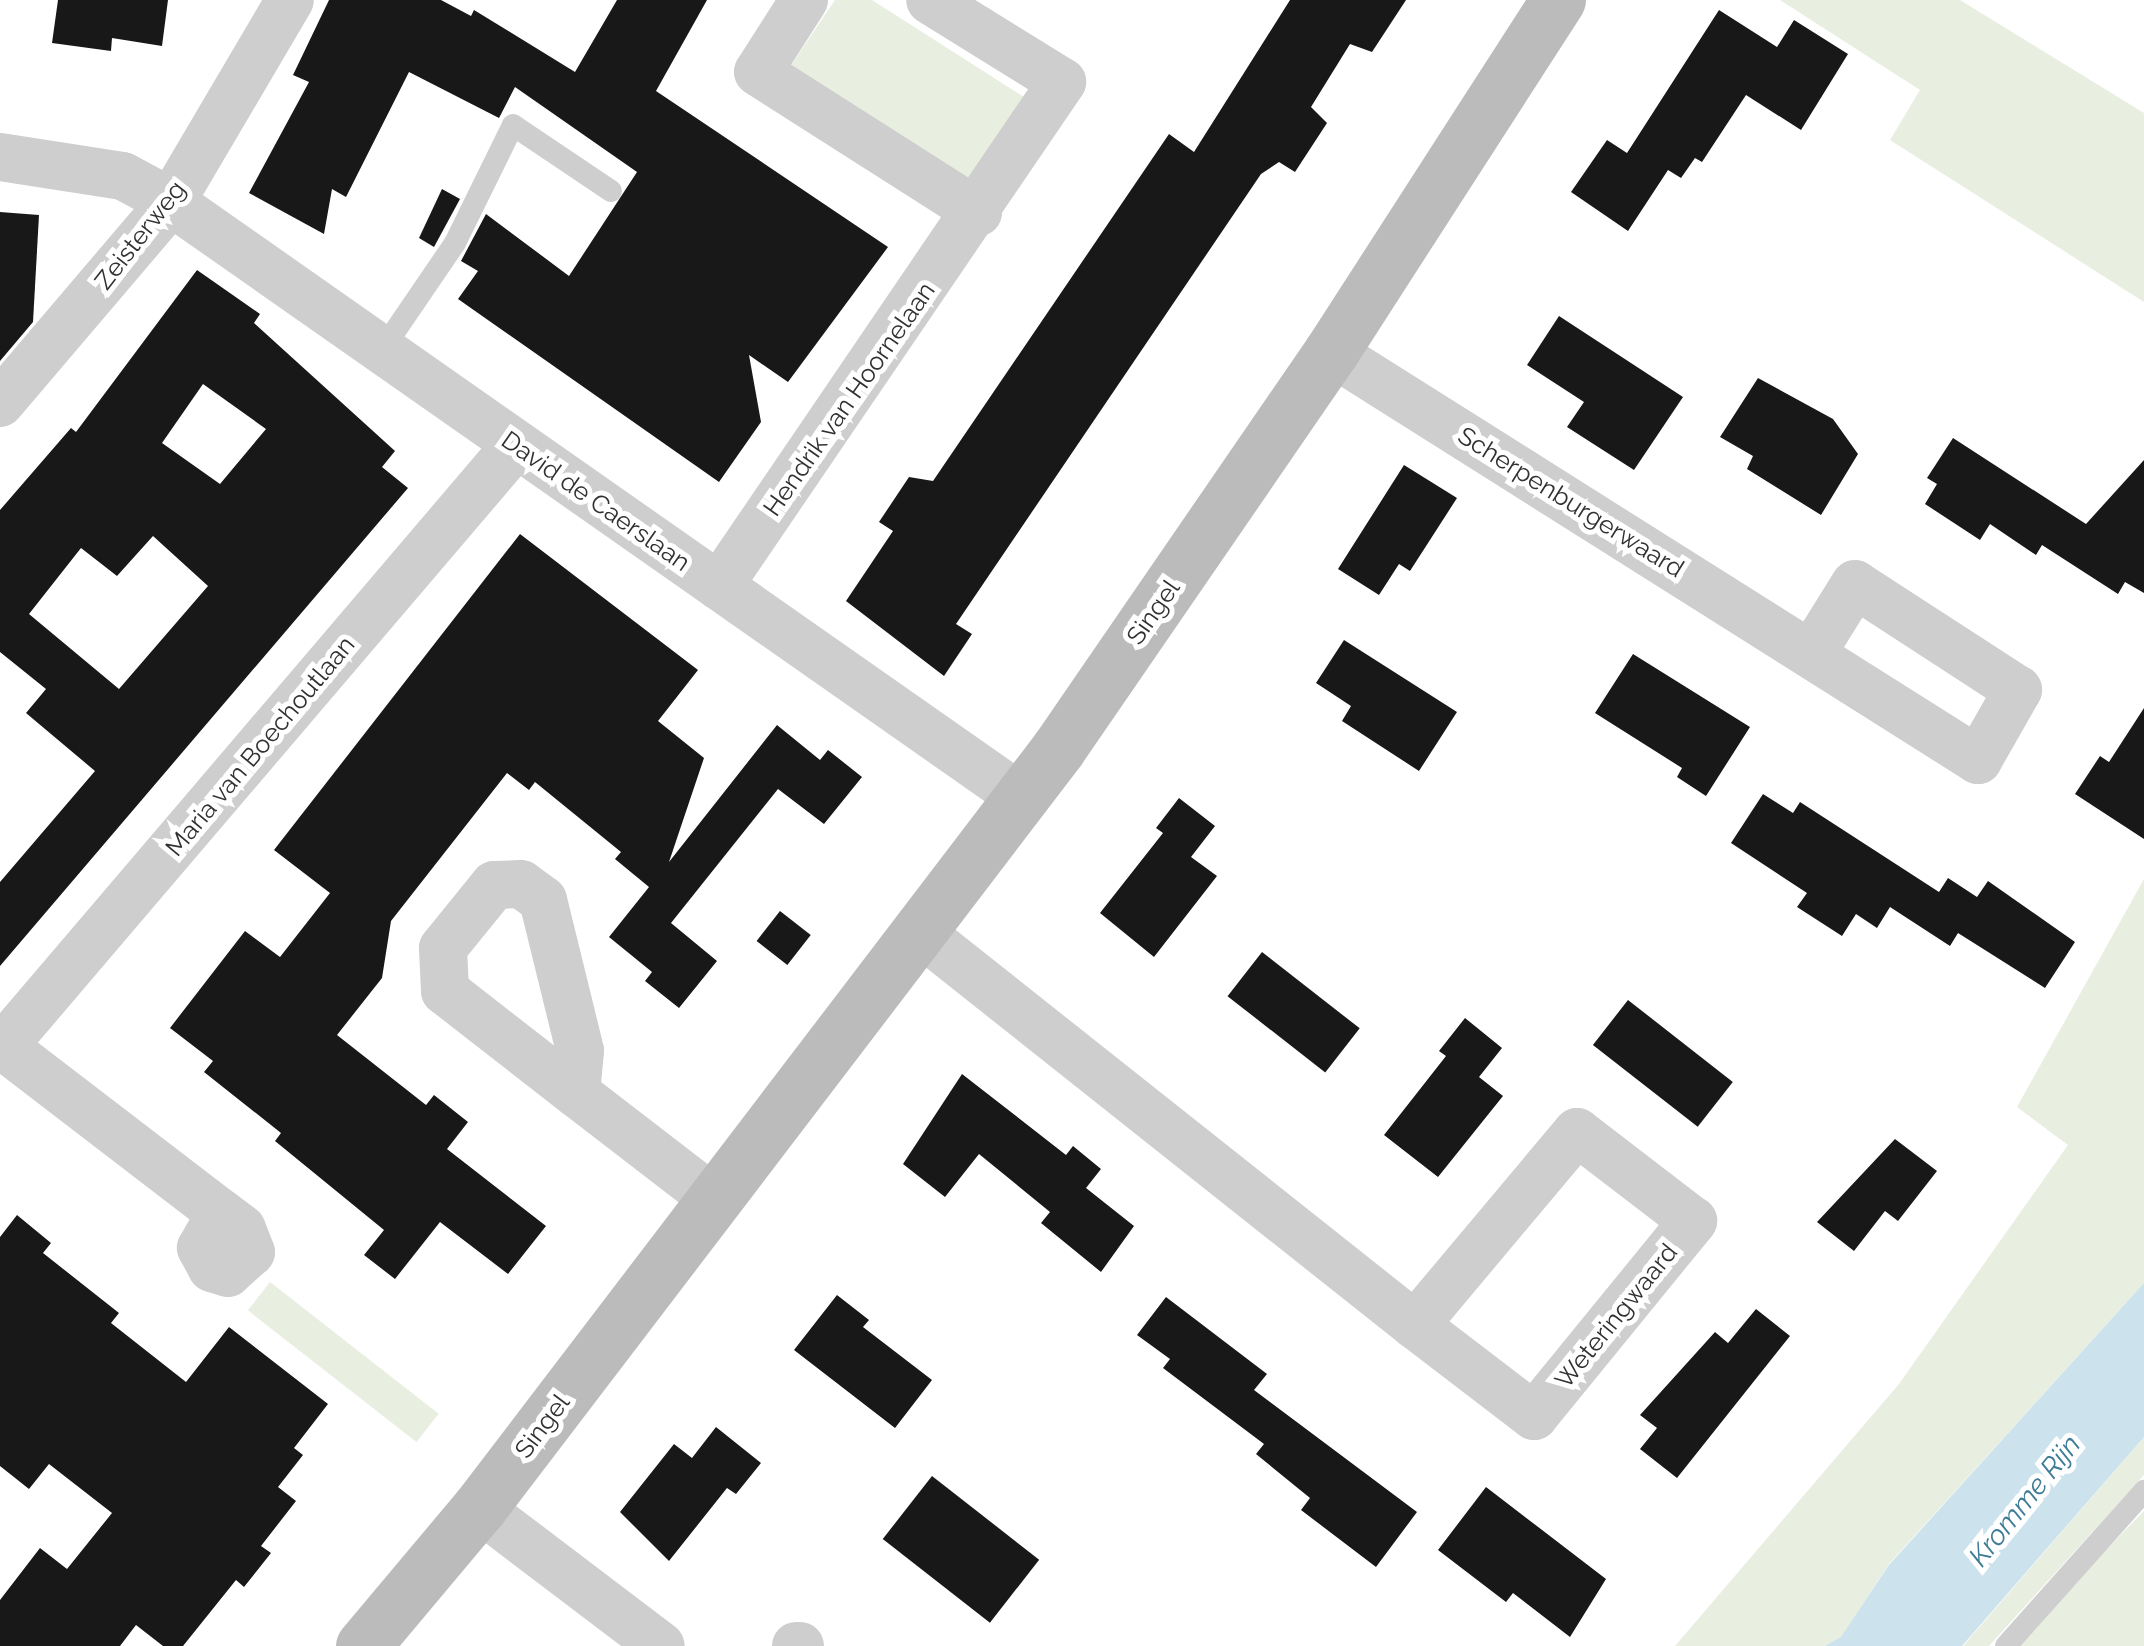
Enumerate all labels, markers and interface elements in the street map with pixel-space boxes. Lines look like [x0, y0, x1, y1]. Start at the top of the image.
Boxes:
street label: Zeisterweg [88, 175, 192, 295]
street label: Hendrik van Hoornelaan [757, 276, 941, 522]
street label: Scherpenburgerwaard [1453, 420, 1689, 584]
street label: David de Caerslaan [496, 425, 696, 577]
street label: Singel [1120, 574, 1186, 650]
street label: Maria van Boechoutlaan [159, 630, 361, 862]
street label: Weteringwaard [1549, 1238, 1683, 1394]
street label: Singel [508, 1388, 576, 1464]
water label: Kromme Rijn [1962, 1429, 2088, 1573]

